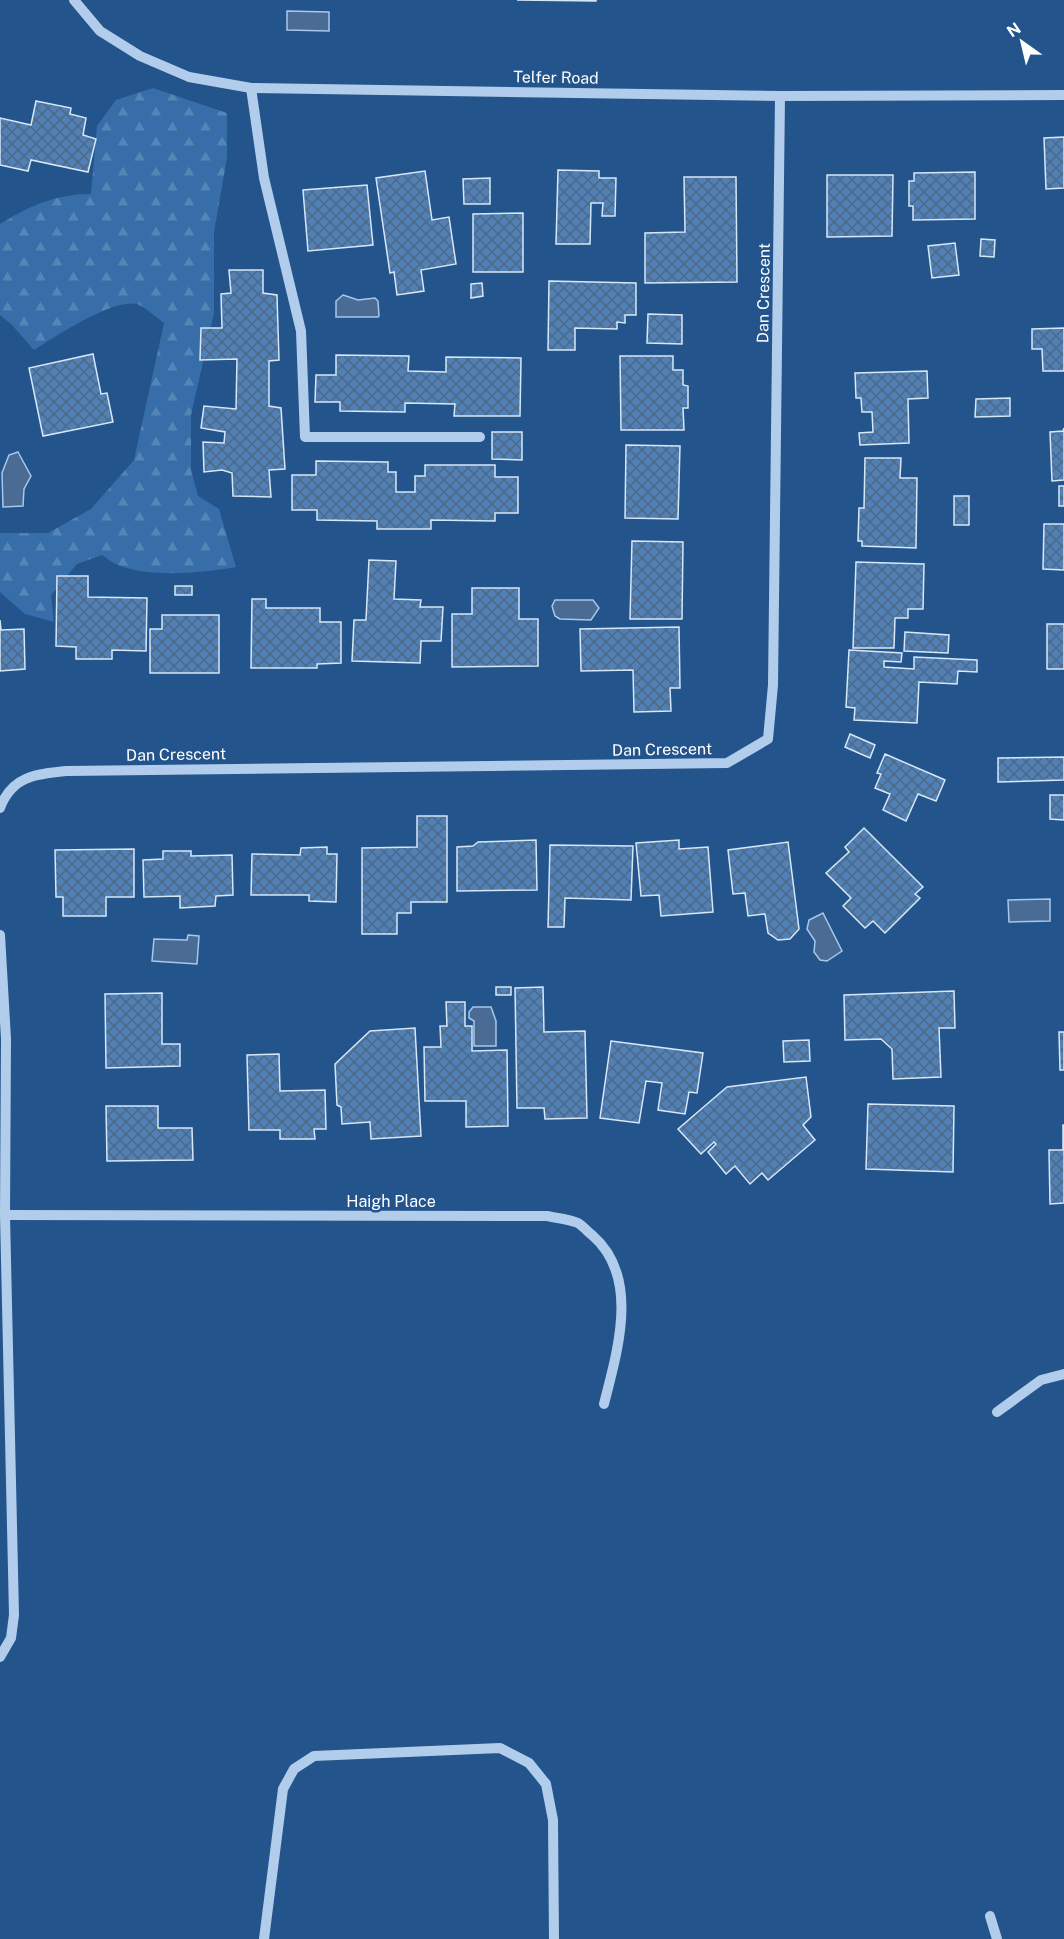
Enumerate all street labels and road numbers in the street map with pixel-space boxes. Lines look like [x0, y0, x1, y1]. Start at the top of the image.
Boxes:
street label: Telfer Road [513, 67, 599, 88]
street label: Dan Crescent [753, 243, 774, 343]
street label: Dan Crescent [612, 739, 712, 760]
street label: Dan Crescent [126, 744, 226, 765]
street label: Haigh Place [346, 1192, 436, 1211]

